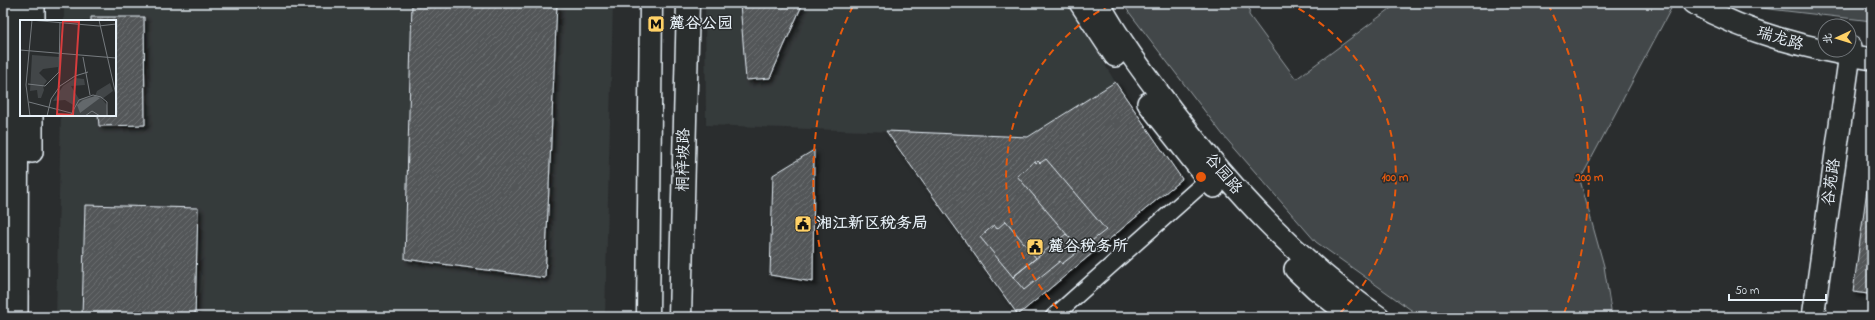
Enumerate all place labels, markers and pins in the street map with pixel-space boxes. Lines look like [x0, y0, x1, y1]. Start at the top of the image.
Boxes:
place label: 麓谷公园 [669, 12, 733, 36]
metro station icon: 麓谷公园 [646, 14, 666, 34]
centre of rings [1194, 170, 1208, 184]
place label: 湘江新区税务局 [816, 212, 928, 236]
public building icon: 湘江新区税务局 [793, 214, 813, 234]
place label: 麓谷税务所 [1048, 235, 1128, 259]
public building icon: 麓谷税务所 [1025, 237, 1045, 257]

